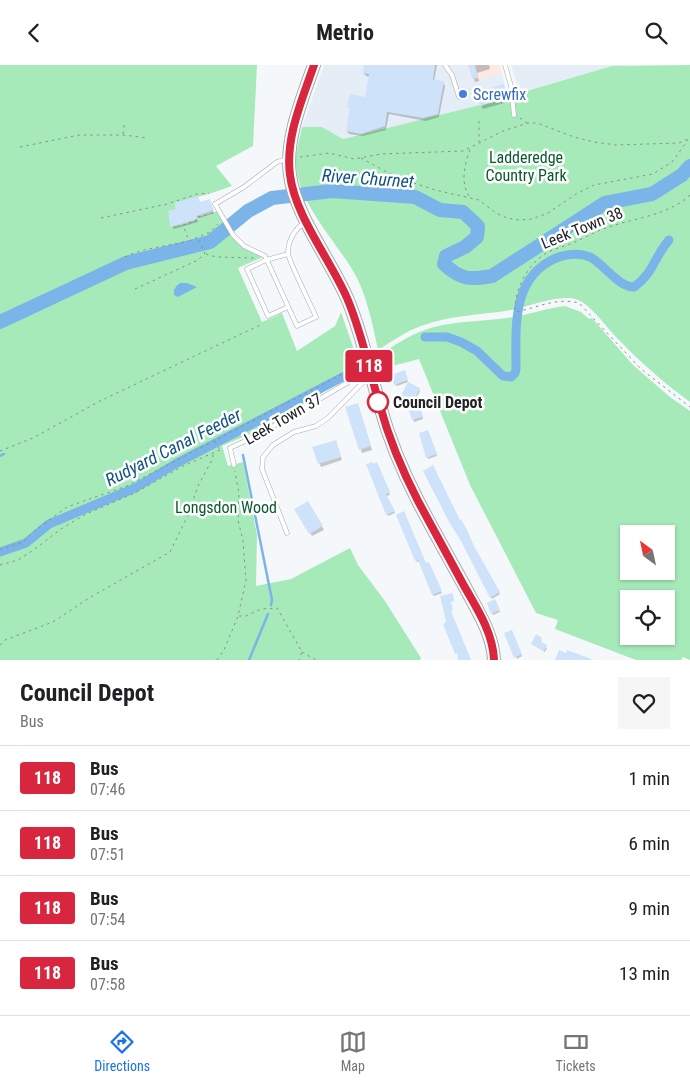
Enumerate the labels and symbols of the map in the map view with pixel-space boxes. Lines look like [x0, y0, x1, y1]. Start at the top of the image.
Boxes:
place label: Screwfix [473, 85, 526, 104]
marker: Screwfix [457, 88, 469, 100]
park label: Ladderedge Country Park [485, 148, 567, 185]
water label: River Churnet [321, 164, 416, 192]
street label: Leek Town 38 [538, 203, 626, 253]
line badge: 118 [340, 350, 398, 382]
street label: Leek Town 37 [241, 389, 325, 449]
marker: Council Depot [367, 391, 389, 413]
place label: Council Depot [393, 393, 483, 412]
water label: Rudyard Canal Feeder [102, 403, 245, 490]
park label: Longsdon Wood [175, 498, 277, 517]
north arrow [620, 525, 675, 580]

